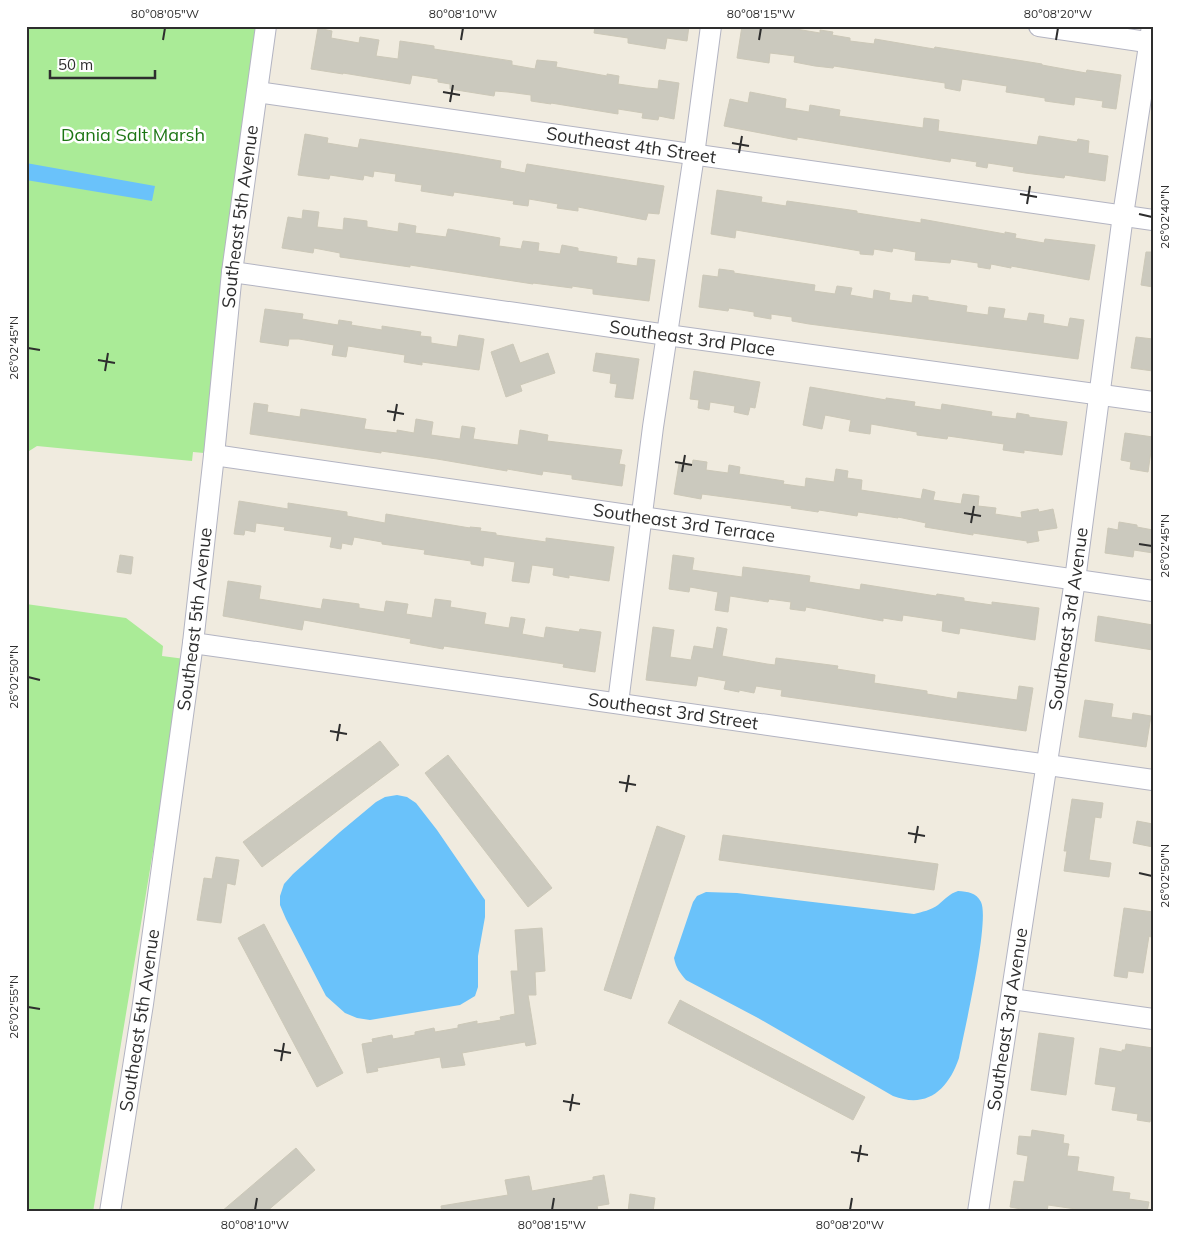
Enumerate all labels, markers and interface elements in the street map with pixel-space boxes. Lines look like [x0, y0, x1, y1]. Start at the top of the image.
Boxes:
text: 80°08'05"W [131, 6, 199, 21]
text: 80°08'10"W [429, 6, 497, 21]
text: 80°08'15"W [727, 6, 795, 21]
text: 80°08'20"W [1024, 6, 1092, 21]
scale bar [50, 48, 155, 80]
text: 50 m [58, 55, 93, 74]
street label: Southeast 4th Street [545, 121, 718, 168]
park label: Dania Salt Marsh [61, 123, 205, 146]
street label: Southeast 5th Avenue [217, 124, 263, 309]
text: 26°02'40"N [1157, 185, 1172, 249]
street label: Southeast 3rd Place [608, 315, 777, 361]
text: 26°02'45"N [6, 316, 21, 380]
street label: Southeast 3rd Terrace [592, 498, 777, 547]
text: 26°02'45"N [1157, 514, 1172, 578]
street label: Southeast 5th Avenue [172, 526, 217, 712]
street label: Southeast 3rd Avenue [1043, 526, 1093, 712]
text: 26°02'50"N [6, 645, 21, 709]
street label: Southeast 3rd Street [587, 688, 760, 735]
text: 26°02'50"N [1157, 844, 1172, 908]
street label: Southeast 3rd Avenue [982, 926, 1032, 1112]
street label: Southeast 5th Avenue [114, 927, 164, 1113]
text: 26°02'55"N [6, 975, 21, 1039]
text: 80°08'10"W [221, 1217, 289, 1232]
text: 80°08'15"W [518, 1217, 586, 1232]
text: 80°08'20"W [816, 1217, 884, 1232]

